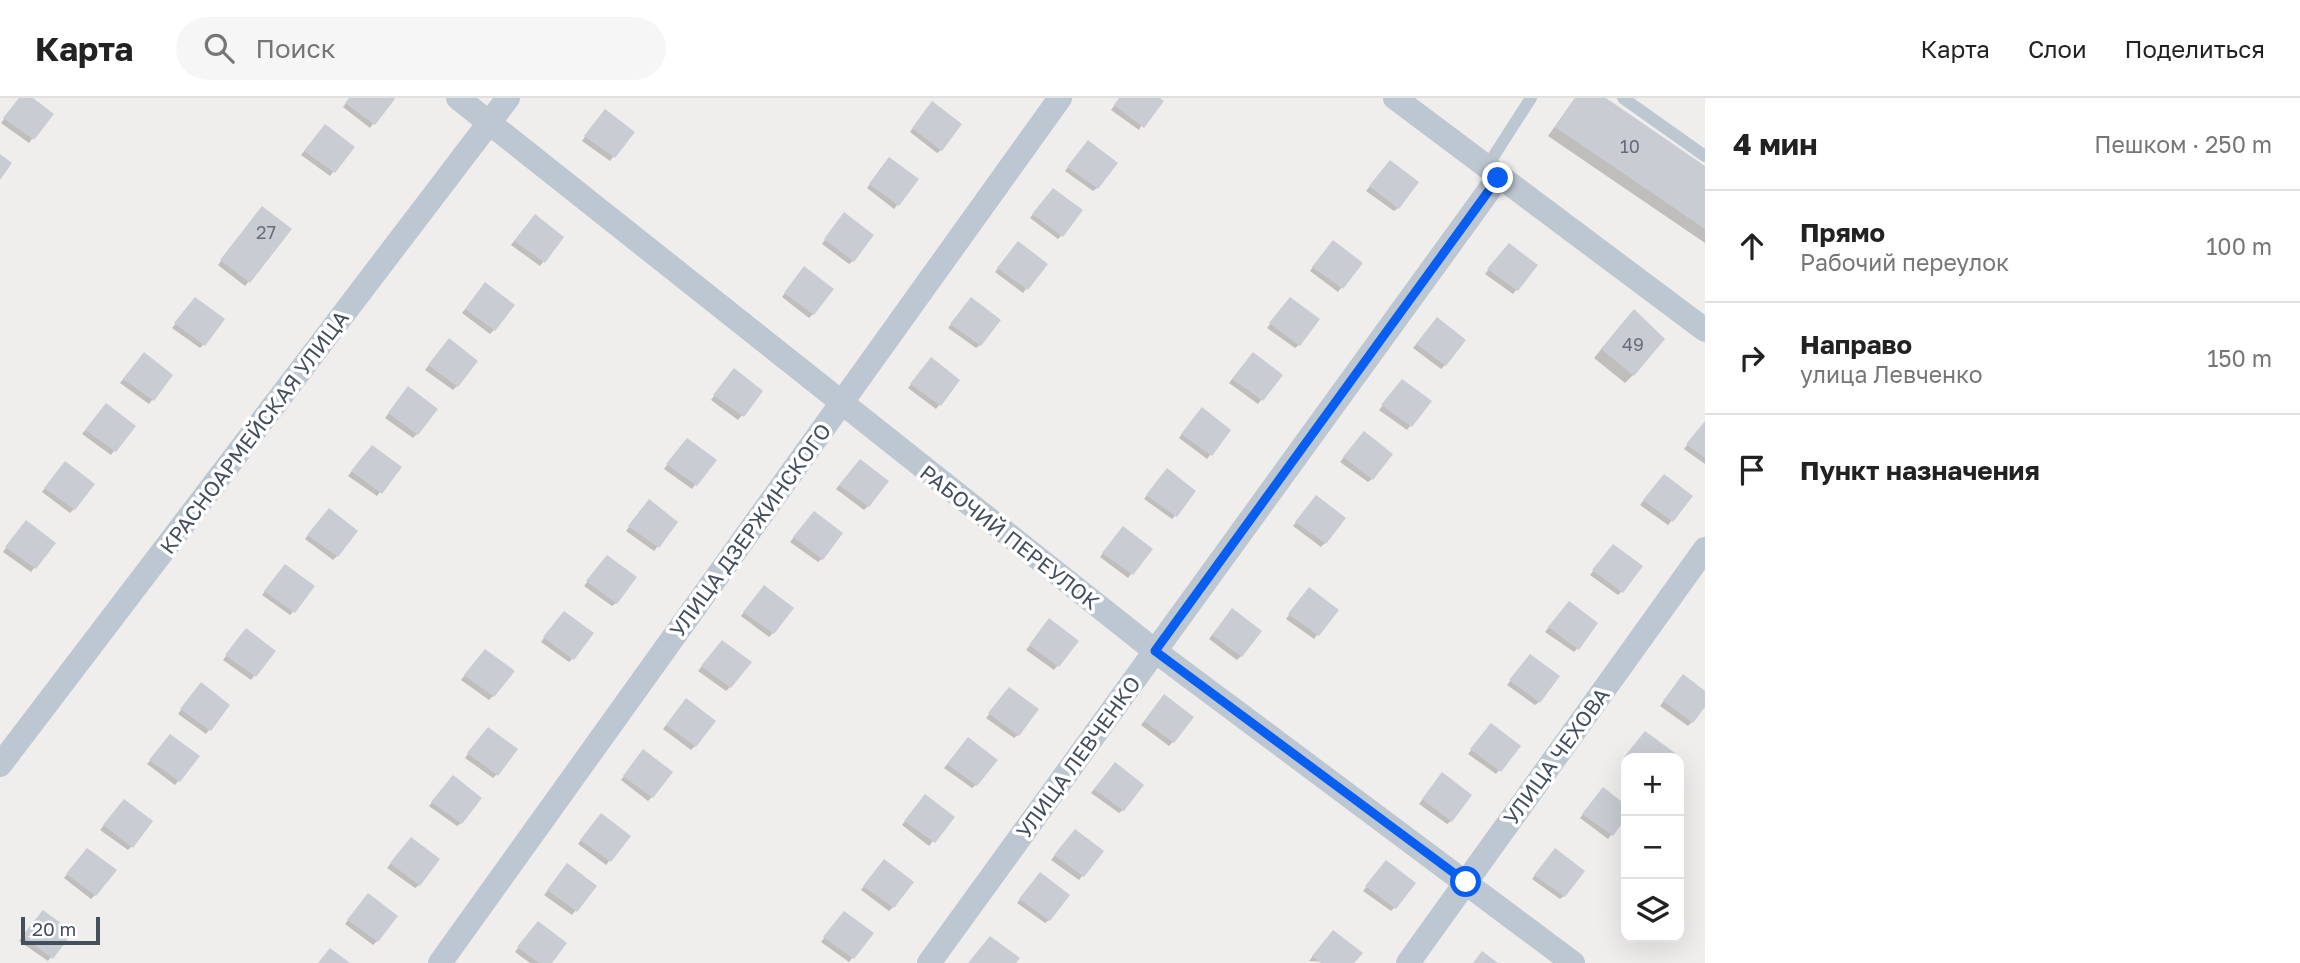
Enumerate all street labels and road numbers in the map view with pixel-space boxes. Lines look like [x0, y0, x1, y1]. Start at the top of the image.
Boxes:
street label: КРАСНОАРМЕЙСКАЯ УЛИЦА [154, 305, 354, 559]
street label: УЛИЦА ДЗЕРЖИНСКОГО [664, 418, 836, 642]
street label: РАБОЧИЙ ПЕРЕУЛОК [915, 459, 1105, 615]
street label: УЛИЦА ЛЕВЧЕНКО [1010, 671, 1146, 843]
street label: УЛИЦА ЧЕХОВА [1497, 682, 1615, 830]

